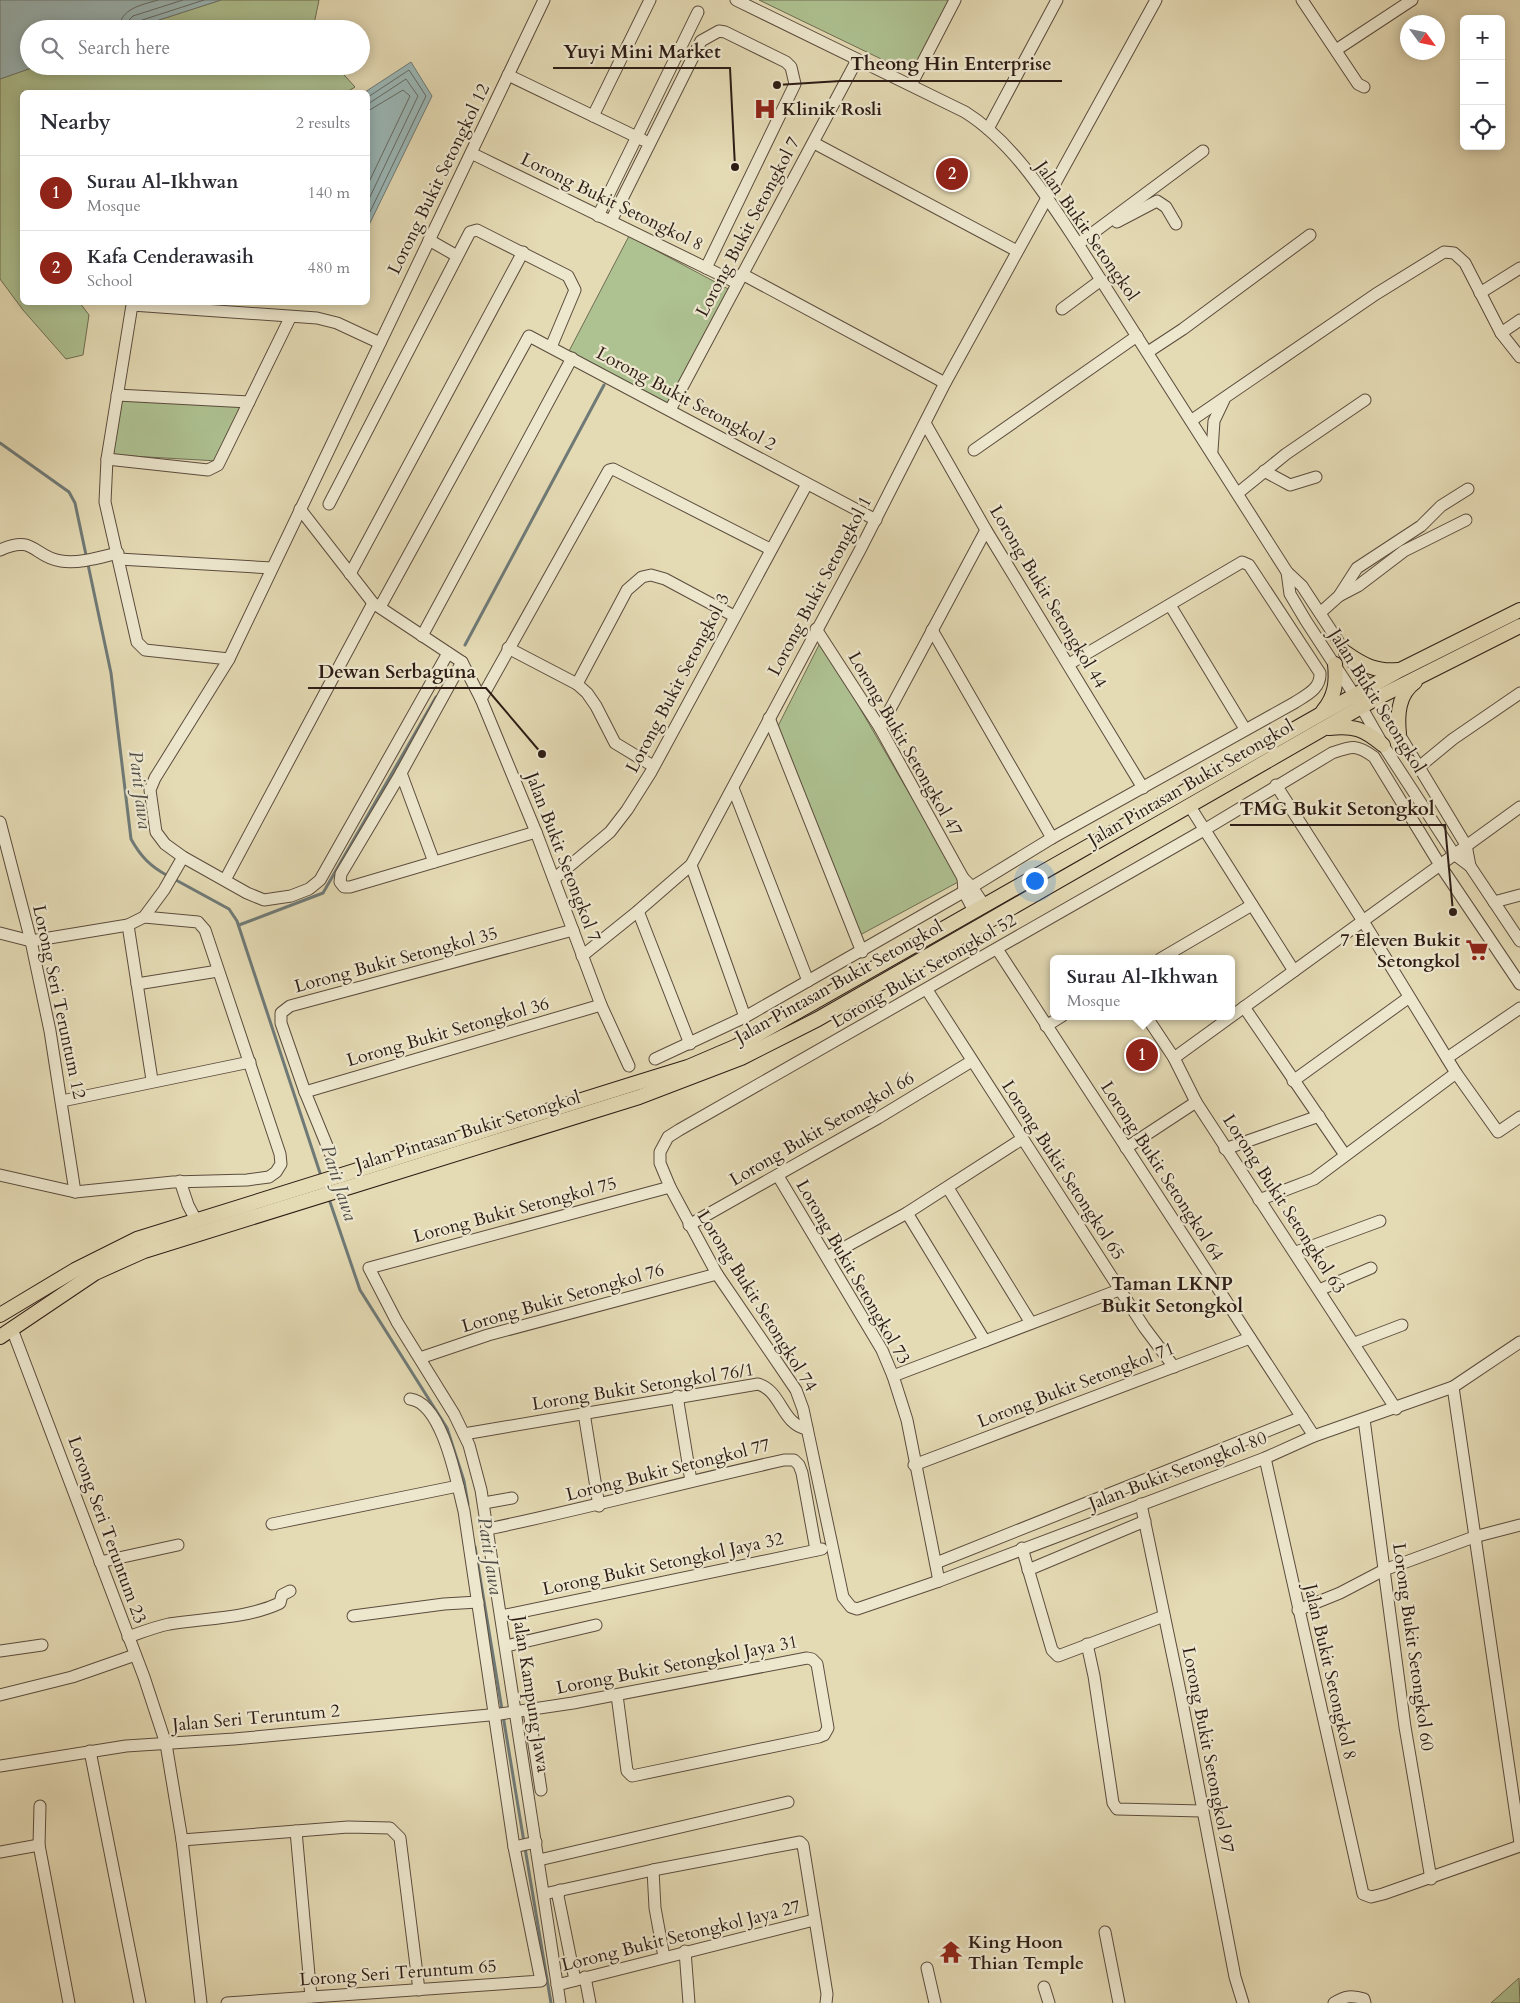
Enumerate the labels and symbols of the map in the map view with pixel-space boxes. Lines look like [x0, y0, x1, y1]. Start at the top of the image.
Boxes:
north arrow [1400, 15, 1445, 60]
callout: Yuyi Mini Market [553, 34, 730, 68]
text: Yuyi Mini Market [563, 39, 721, 65]
callout: Theong Hin Enterprise [840, 47, 1062, 81]
text: Theong Hin Enterprise [850, 51, 1052, 77]
street label: Lorong Bukit Setongkol 12 [382, 79, 496, 279]
hospital icon: Klinik Rosli [752, 96, 778, 122]
place label: Klinik Rosli [782, 97, 882, 122]
street label: Lorong Bukit Setongkol 7 [690, 133, 806, 321]
street label: Lorong Bukit Setongkol 8 [516, 147, 708, 257]
street label: Jalan Bukit Setongkol [1028, 154, 1145, 306]
pin: 2 [936, 155, 968, 193]
street label: Lorong Bukit Setongkol 2 [592, 341, 780, 457]
street label: Lorong Bukit Setongkol 1 [762, 492, 878, 680]
street label: Lorong Bukit Setongkol 44 [983, 501, 1113, 693]
street label: Lorong Bukit Setongkol 3 [620, 589, 736, 777]
street label: Jalan Bukit Setongkol [1321, 622, 1432, 778]
street label: Lorong Bukit Setongkol 47 [842, 647, 968, 841]
callout: Dewan Serbaguna [308, 654, 486, 688]
text: Dewan Serbaguna [318, 659, 477, 685]
street label: Jalan Pintasan Bukit Setongkol [1081, 714, 1299, 854]
water label: Parit Jawa [122, 750, 158, 831]
street label: Jalan Bukit Setongkol 7 [518, 766, 607, 945]
callout: TMG Bukit Setongkol [1230, 791, 1445, 825]
text: TMG Bukit Setongkol [1240, 796, 1435, 822]
your location [1022, 868, 1048, 894]
street label: Lorong Seri Teruntum 12 [26, 903, 92, 1101]
street label: Lorong Bukit Setongkol 52 [827, 908, 1021, 1034]
street label: Jalan Pintasan Bukit Setongkol [728, 914, 948, 1051]
street label: Lorong Bukit Setongkol 35 [292, 921, 500, 999]
place label: 7 Eleven Bukit Setongkol [1340, 928, 1461, 974]
supermarket icon: 7 Eleven Bukit Setongkol [1464, 937, 1490, 963]
street label: Lorong Bukit Setongkol 36 [344, 991, 552, 1073]
pin: 1 [1126, 1036, 1158, 1074]
street label: Lorong Bukit Setongkol 66 [725, 1066, 919, 1192]
street label: Lorong Bukit Setongkol 65 [995, 1075, 1131, 1265]
street label: Lorong Bukit Setongkol 64 [1094, 1076, 1230, 1266]
street label: Jalan Pintasan Bukit Setongkol [350, 1085, 584, 1178]
street label: Lorong Bukit Setongkol 63 [1216, 1109, 1352, 1299]
water label: Parit Jawa [315, 1142, 364, 1225]
street label: Lorong Bukit Setongkol 75 [411, 1171, 619, 1249]
street label: Lorong Bukit Setongkol 73 [790, 1175, 916, 1369]
street label: Lorong Bukit Setongkol 74 [691, 1206, 823, 1396]
street label: Lorong Bukit Setongkol 76 [459, 1257, 667, 1339]
district label: Taman LKNP Bukit Setongkol [1101, 1271, 1243, 1319]
street label: Lorong Bukit Setongkol 71 [974, 1336, 1178, 1434]
street label: Lorong Bukit Setongkol 76/1 [530, 1357, 756, 1417]
street label: Jalan Bukit Setongkol 80 [1083, 1426, 1271, 1518]
street label: Lorong Seri Teruntum 23 [61, 1433, 153, 1627]
street label: Lorong Bukit Setongkol 77 [563, 1433, 773, 1507]
water label: Parit Jawa [471, 1515, 509, 1597]
street label: Lorong Bukit Setongkol Jaya 32 [540, 1526, 786, 1602]
street label: Lorong Bukit Setongkol 60 [1386, 1542, 1440, 1752]
street label: Jalan Bukit Setongkol 8 [1297, 1579, 1362, 1762]
street label: Jalan Kampung Jawa [506, 1611, 556, 1774]
street label: Lorong Bukit Setongkol Jaya 31 [554, 1629, 800, 1701]
street label: Lorong Bukit Setongkol 97 [1176, 1645, 1240, 1855]
street label: Jalan Seri Teruntum 2 [168, 1698, 341, 1738]
street label: Lorong Bukit Setongkol Jaya 27 [559, 1894, 803, 1978]
place label: King Hoon Thian Temple [968, 1930, 1084, 1976]
temple icon: King Hoon Thian Temple [938, 1939, 964, 1965]
street label: Lorong Seri Teruntum 65 [298, 1954, 498, 1992]

